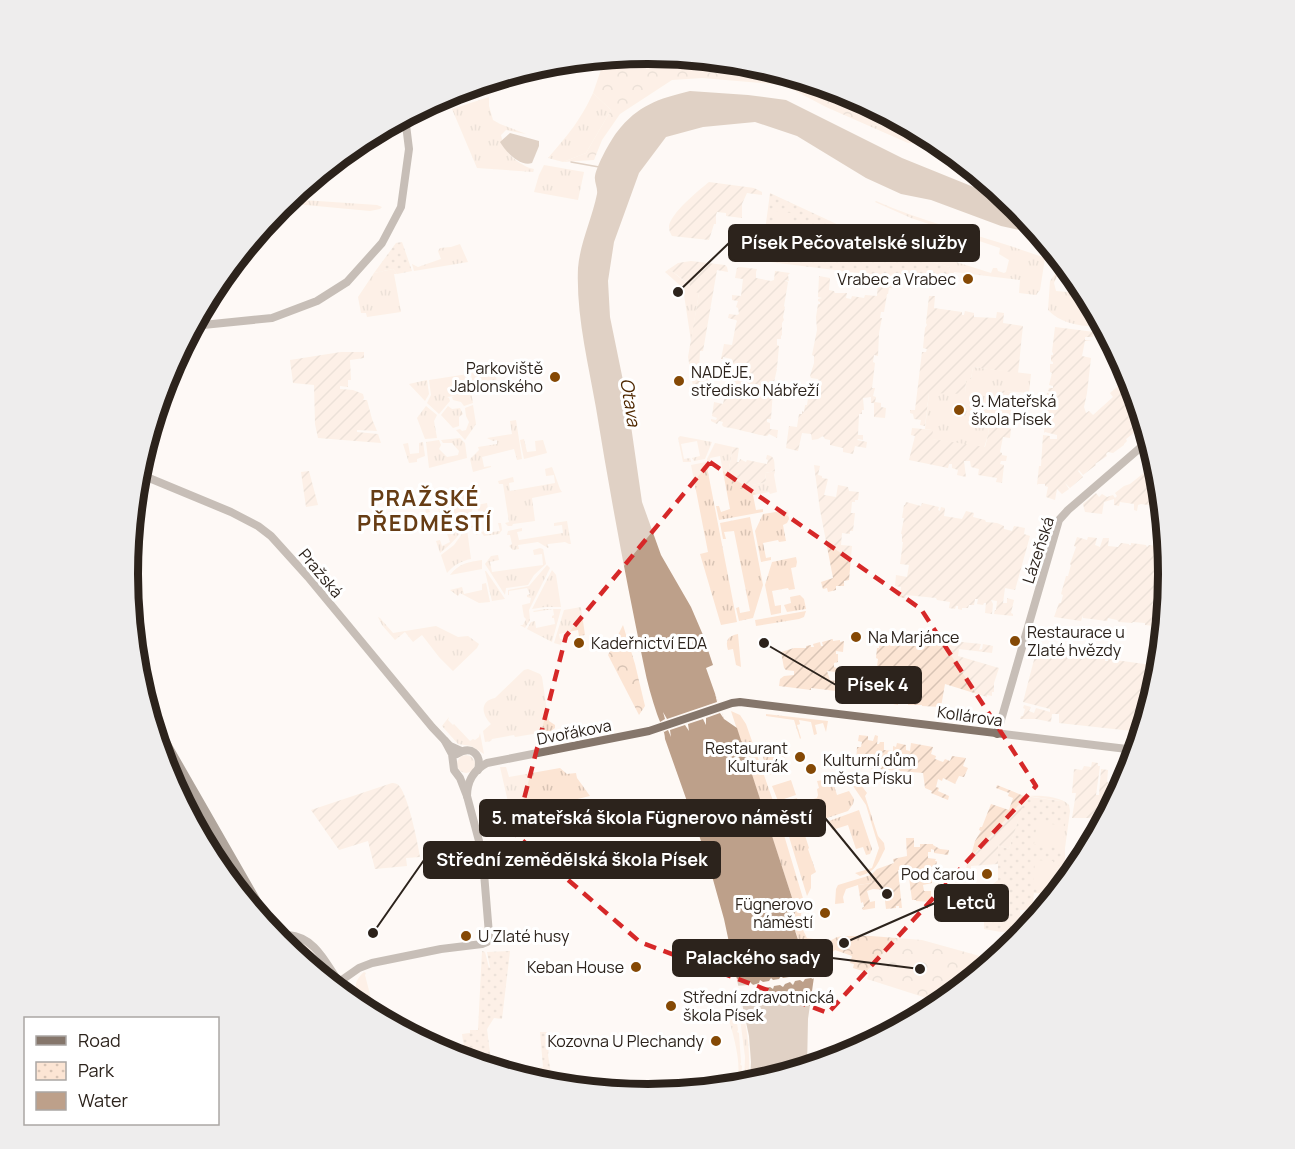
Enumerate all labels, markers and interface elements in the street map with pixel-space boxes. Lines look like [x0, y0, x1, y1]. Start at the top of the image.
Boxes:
callout: Písek Pečovatelské služby [729, 225, 979, 261]
text: Písek Pečovatelské služby [741, 230, 967, 254]
place label: Vrabec a Vrabec [837, 268, 956, 290]
marker: Vrabec a Vrabec [961, 272, 975, 286]
place label: Parkoviště Jablonského [450, 357, 543, 397]
place label: NADĚJE, středisko Nábřeží [691, 361, 820, 401]
marker: Parkoviště Jablonského [548, 370, 562, 384]
marker: NADĚJE, středisko Nábřeží [672, 374, 686, 388]
water label: Otava [615, 376, 647, 429]
place label: 9. Mateřská škola Písek [971, 390, 1056, 430]
marker: 9. Mateřská škola Písek [952, 403, 966, 417]
district label: PRAŽSKÉ PŘEDMĚSTÍ [357, 483, 493, 538]
street label: Lázeňská [1017, 514, 1059, 586]
street label: Pražská [294, 544, 348, 602]
place label: Restaurace u Zlaté hvězdy [1027, 621, 1125, 661]
place label: Na Marjánce [868, 626, 959, 648]
marker: Na Marjánce [849, 630, 863, 644]
place label: Kadeřnictví EDA [591, 632, 707, 654]
marker: Restaurace u Zlaté hvězdy [1008, 634, 1022, 648]
marker: Kadeřnictví EDA [572, 636, 586, 650]
callout: Písek 4 [836, 667, 921, 703]
text: Písek 4 [847, 672, 909, 696]
street label: Kollárova [936, 701, 1004, 731]
street label: Dvořákova [535, 714, 613, 750]
place label: Restaurant Kulturák [705, 737, 789, 777]
place label: Kulturní dům města Písku [823, 749, 916, 789]
marker: Restaurant Kulturák [793, 750, 807, 764]
marker: Kulturní dům města Písku [804, 762, 818, 776]
callout: 5. mateřská škola Fügnerovo náměstí [480, 800, 825, 836]
text: 5. mateřská škola Fügnerovo náměstí [492, 805, 812, 829]
callout: Střední zemědělská škola Písek [424, 842, 720, 878]
text: Střední zemědělská škola Písek [436, 847, 709, 871]
place label: Pod čarou [901, 863, 975, 885]
marker: Pod čarou [980, 867, 994, 881]
callout: Letců [935, 885, 1008, 921]
text: Letců [946, 890, 996, 914]
place label: Fügnerovo náměstí [735, 893, 813, 933]
marker: Fügnerovo náměstí [818, 906, 832, 920]
place label: U Zlaté husy [478, 925, 570, 947]
marker: U Zlaté husy [459, 929, 473, 943]
callout: Palackého sady [673, 940, 832, 976]
text: Palackého sady [686, 945, 820, 969]
place label: Keban House [527, 956, 624, 978]
marker: Keban House [629, 960, 643, 974]
place label: Střední zdravotnická škola Písek [683, 986, 834, 1026]
marker: Střední zdravotnická škola Písek [664, 999, 678, 1013]
legend [24, 1017, 219, 1125]
text: Road [78, 1028, 121, 1052]
place label: Kozovna U Plechandy [548, 1030, 705, 1052]
marker: Kozovna U Plechandy [709, 1034, 723, 1048]
text: Park [78, 1058, 115, 1082]
text: Water [78, 1088, 128, 1112]

